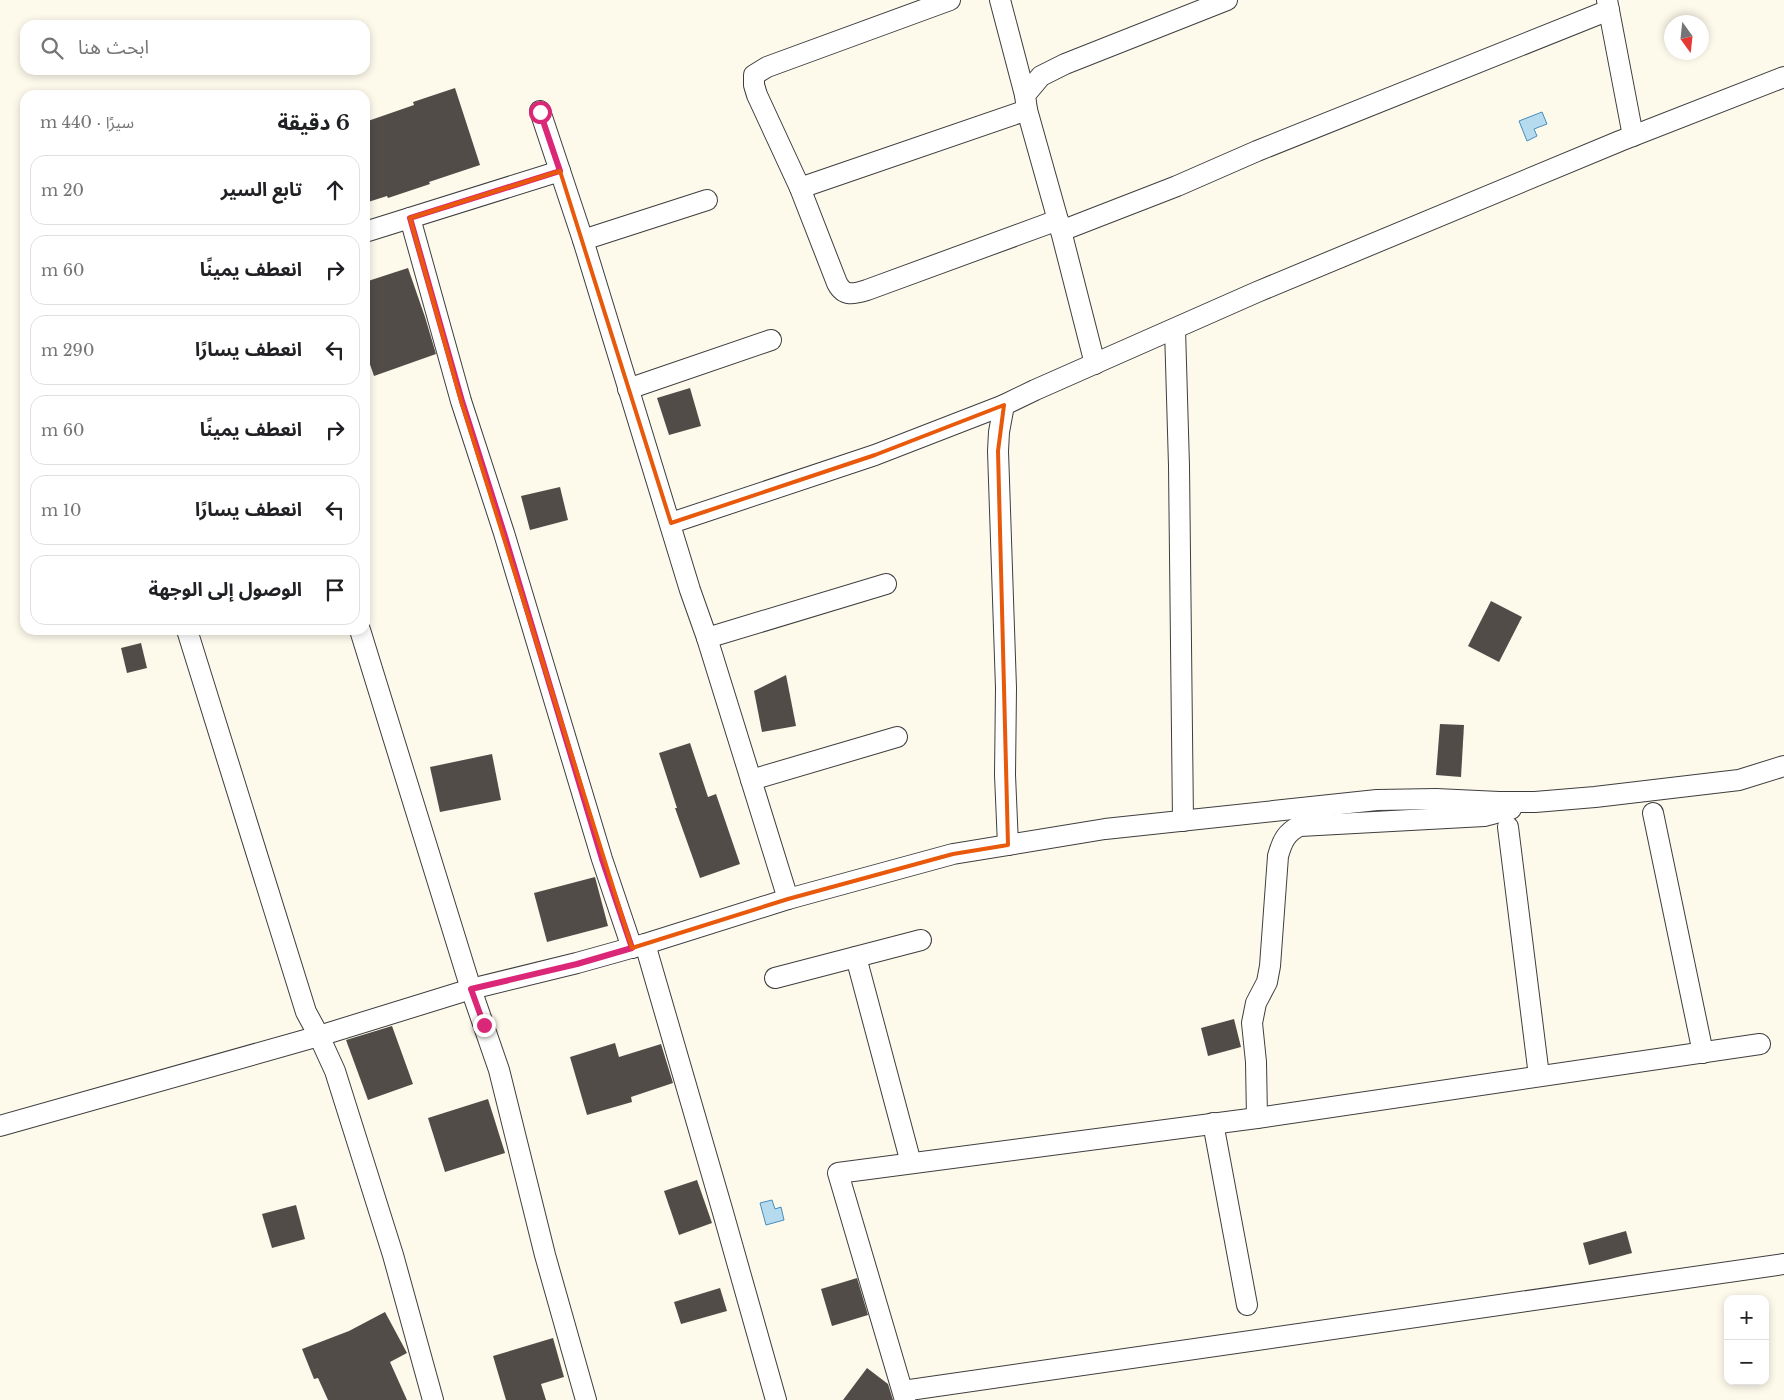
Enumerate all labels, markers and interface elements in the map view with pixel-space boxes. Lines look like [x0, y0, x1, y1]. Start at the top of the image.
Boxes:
north arrow [1664, 15, 1709, 60]
search box [20, 20, 370, 75]
icon: search [38, 34, 66, 62]
text: ابحث هنا [78, 36, 149, 59]
route start [529, 101, 552, 124]
text: 6 دقيقة [277, 110, 350, 136]
text: سيرًا · 440 m [40, 112, 134, 132]
icon: ahead [321, 176, 349, 204]
text: تابع السير [221, 178, 302, 201]
text: 20 m [41, 180, 84, 200]
icon: right [321, 256, 349, 284]
text: انعطف يمينًا [200, 258, 302, 281]
text: 60 m [41, 260, 84, 280]
icon: left [321, 336, 349, 364]
text: انعطف يسارًا [195, 338, 302, 361]
text: 290 m [41, 340, 94, 360]
icon: right [321, 416, 349, 444]
text: انعطف يمينًا [200, 418, 302, 441]
text: 60 m [41, 420, 84, 440]
icon: left [321, 496, 349, 524]
text: انعطف يسارًا [195, 498, 302, 521]
text: 10 m [41, 500, 81, 520]
icon: arrive [321, 576, 349, 604]
text: الوصول إلى الوجهة [148, 578, 302, 601]
route end [473, 1014, 496, 1037]
map controls [1724, 1295, 1769, 1385]
button: + [1724, 1295, 1769, 1340]
button: − [1724, 1340, 1769, 1385]

